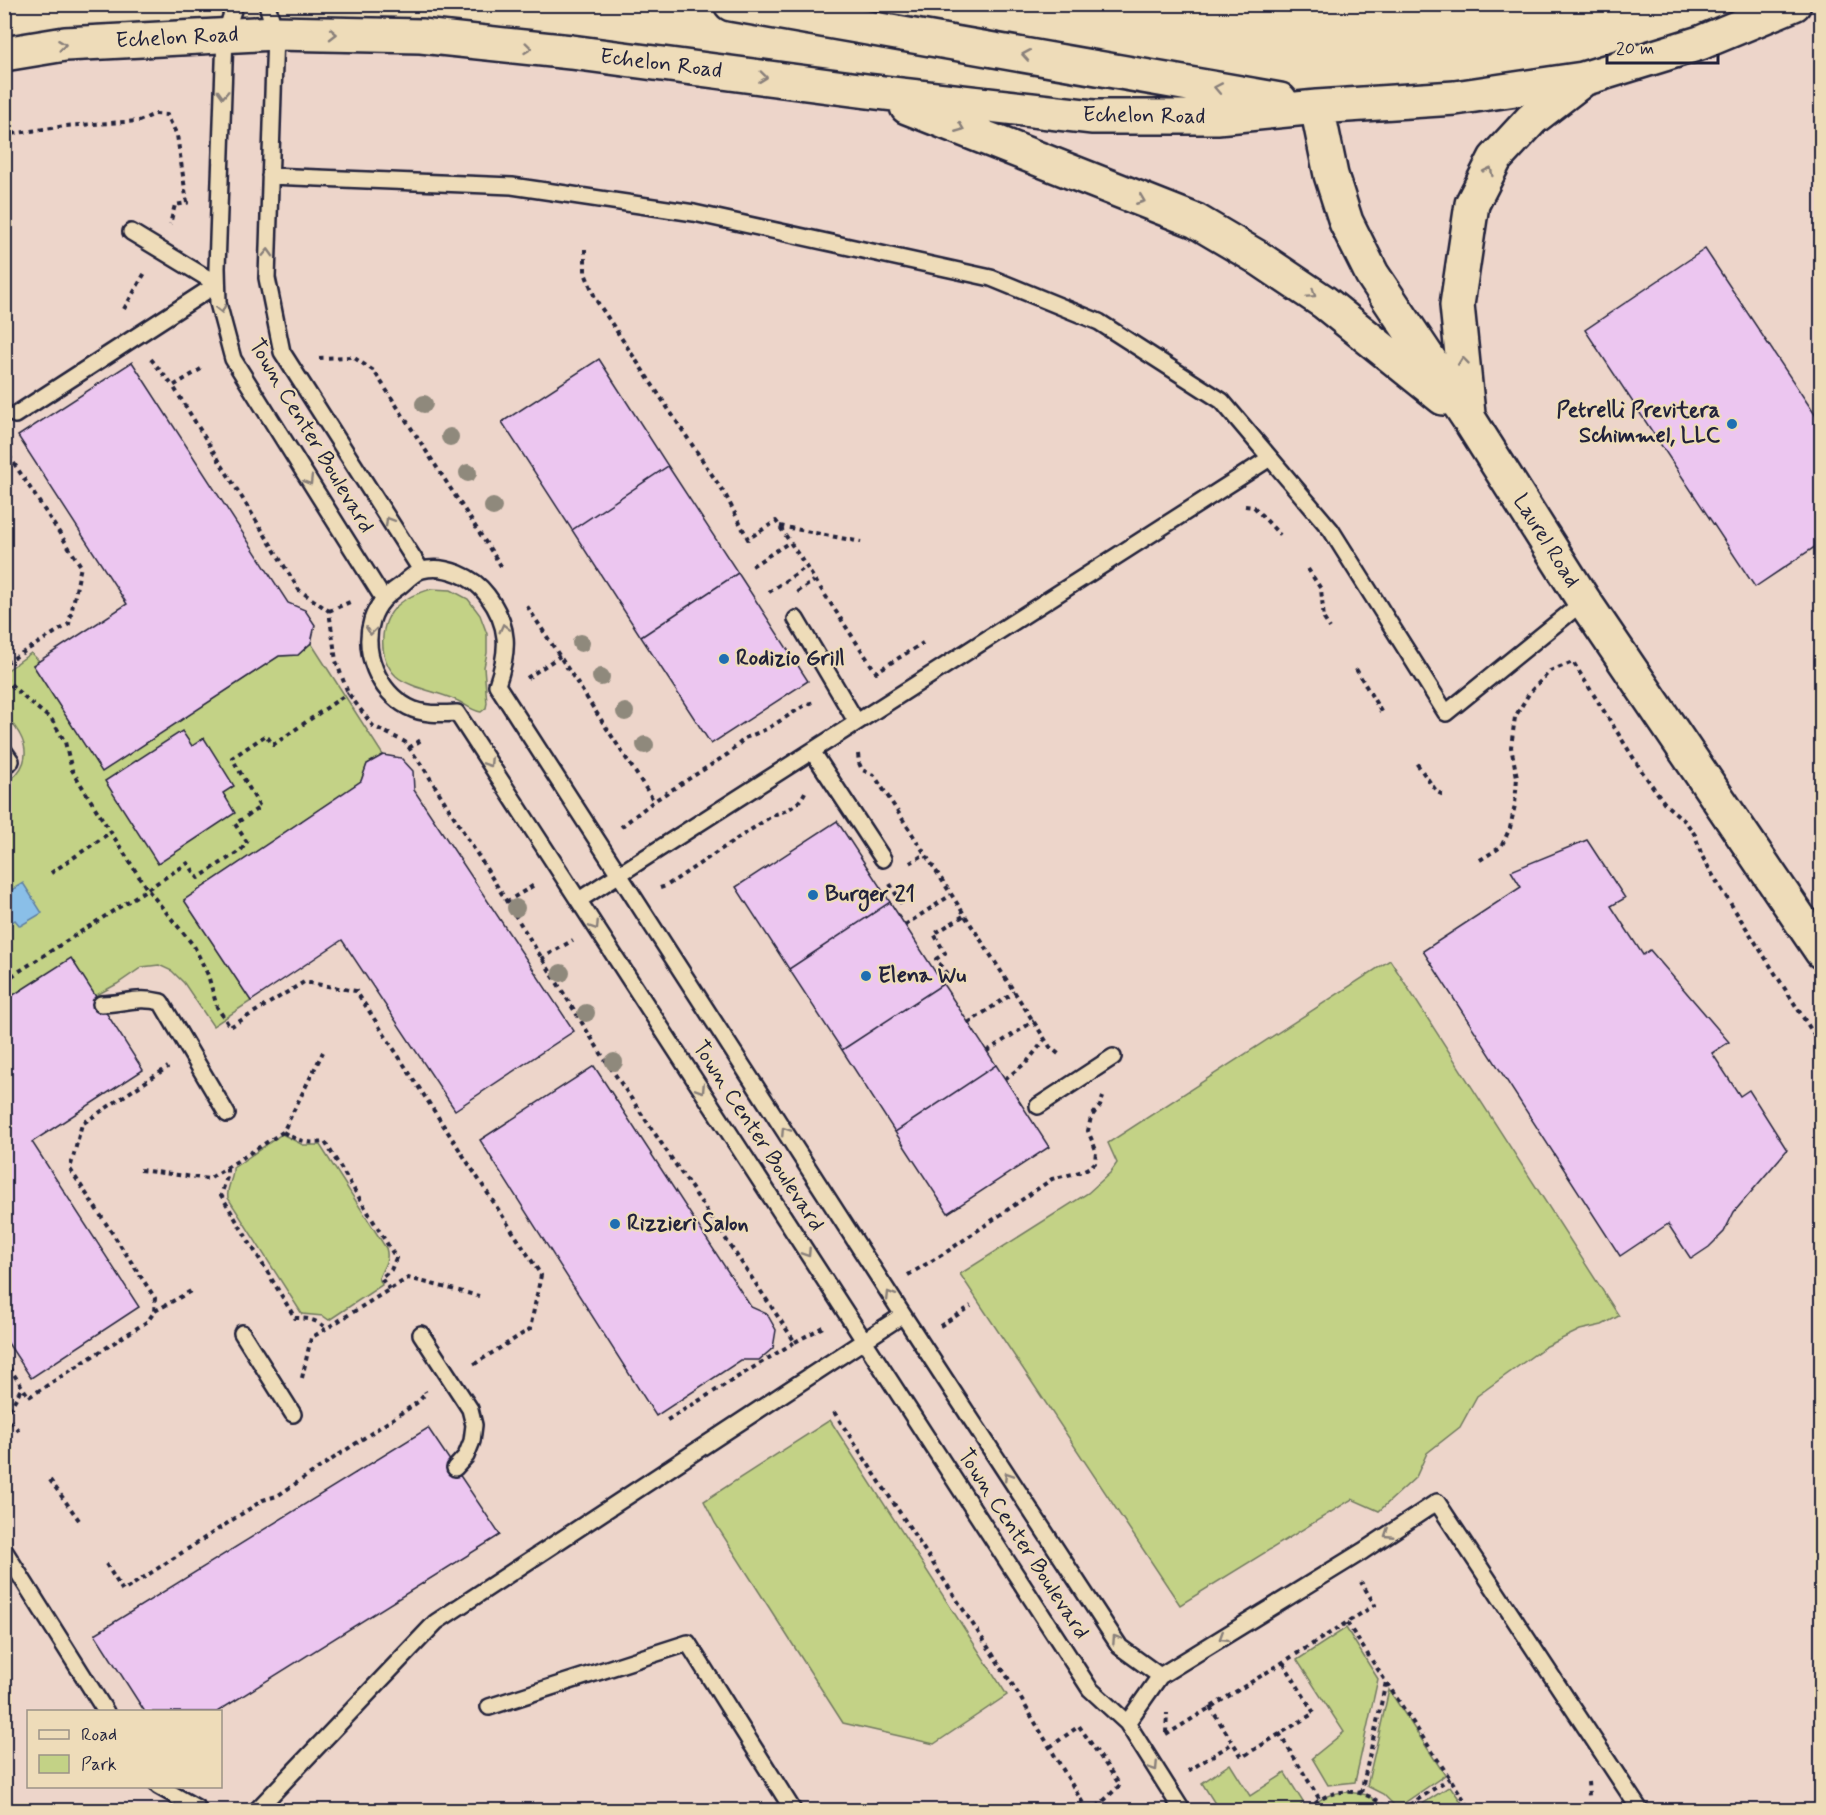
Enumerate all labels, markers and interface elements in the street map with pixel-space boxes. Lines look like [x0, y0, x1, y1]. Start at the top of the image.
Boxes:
street label: Echelon Road [115, 21, 239, 55]
scale bar [1607, 27, 1718, 65]
one-way arrow [329, 28, 338, 41]
text: 20 m [1616, 37, 1654, 61]
one-way arrow [58, 39, 67, 51]
one-way arrow [523, 41, 532, 53]
street label: Echelon Road [598, 43, 724, 85]
one-way arrow [1021, 49, 1031, 62]
one-way arrow [758, 71, 767, 83]
one-way arrow [1214, 82, 1224, 95]
one-way arrow [217, 89, 230, 98]
street label: Echelon Road [1082, 101, 1206, 131]
one-way arrow [954, 121, 965, 133]
one-way arrow [1481, 166, 1493, 177]
one-way arrow [1135, 193, 1146, 205]
one-way arrow [261, 249, 274, 258]
one-way arrow [1305, 286, 1316, 297]
one-way arrow [213, 304, 226, 314]
street label: Town Center Boulevard [242, 334, 380, 538]
one-way arrow [1457, 356, 1470, 365]
place label: Petrelli Previtera Schimmel, LLC [1556, 397, 1721, 450]
marker: Petrelli Previtera Schimmel, LLC [1725, 417, 1739, 431]
one-way arrow [302, 475, 314, 485]
street label: Laurel Road [1506, 489, 1586, 593]
one-way arrow [386, 516, 397, 527]
one-way arrow [498, 624, 511, 634]
one-way arrow [365, 626, 378, 635]
place label: Rodizio Grill [736, 645, 845, 673]
marker: Rodizio Grill [717, 652, 731, 666]
one-way arrow [481, 756, 492, 767]
place label: Burger 21 [825, 881, 915, 912]
marker: Burger 21 [806, 888, 820, 902]
one-way arrow [588, 920, 600, 930]
place label: Elena Wu [878, 962, 966, 990]
marker: Elena Wu [859, 969, 873, 983]
street label: Town Center Boulevard [686, 1035, 830, 1237]
one-way arrow [694, 1083, 705, 1094]
one-way arrow [780, 1127, 792, 1137]
place label: Rizzieri Salon [627, 1210, 749, 1238]
marker: Rizzieri Salon [608, 1217, 622, 1231]
one-way arrow [800, 1247, 812, 1257]
one-way arrow [886, 1291, 898, 1301]
street label: Town Center Boulevard [951, 1443, 1095, 1645]
one-way arrow [1004, 1472, 1016, 1482]
one-way arrow [1384, 1527, 1395, 1538]
one-way arrow [1219, 1630, 1229, 1642]
one-way arrow [1112, 1634, 1123, 1645]
legend [27, 1710, 222, 1788]
text: Road [81, 1723, 117, 1747]
text: Park [81, 1753, 117, 1777]
one-way arrow [1147, 1761, 1159, 1771]

